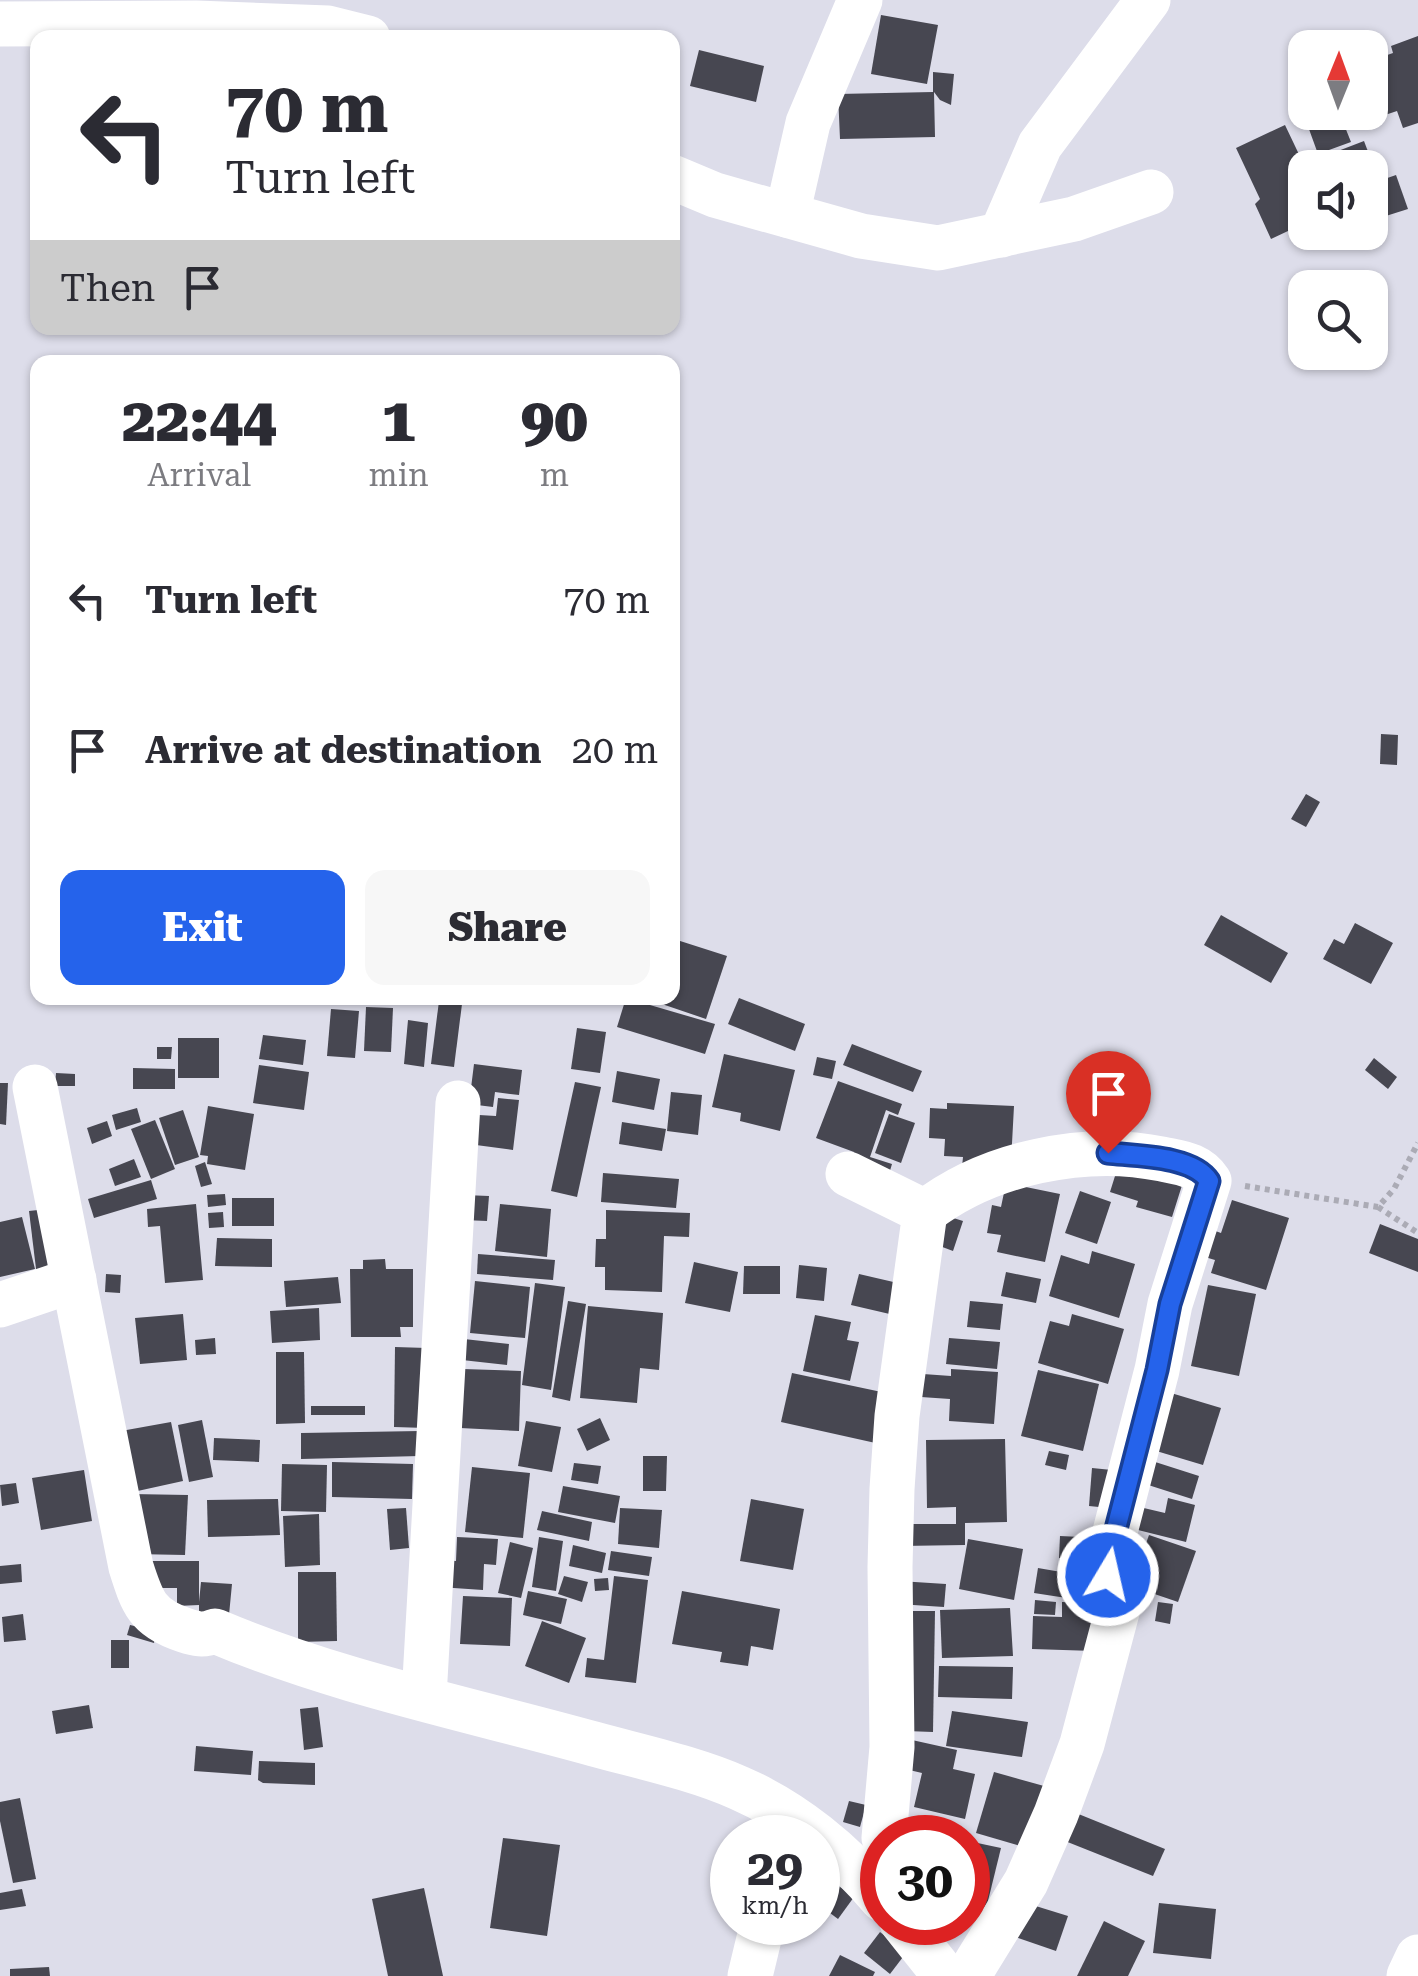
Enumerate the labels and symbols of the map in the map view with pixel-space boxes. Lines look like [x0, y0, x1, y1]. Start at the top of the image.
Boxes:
north arrow [1288, 30, 1388, 130]
pin [1066, 1051, 1151, 1154]
position arrow [1056, 1523, 1160, 1627]
speed limit sign: 30 [860, 1815, 990, 1945]

